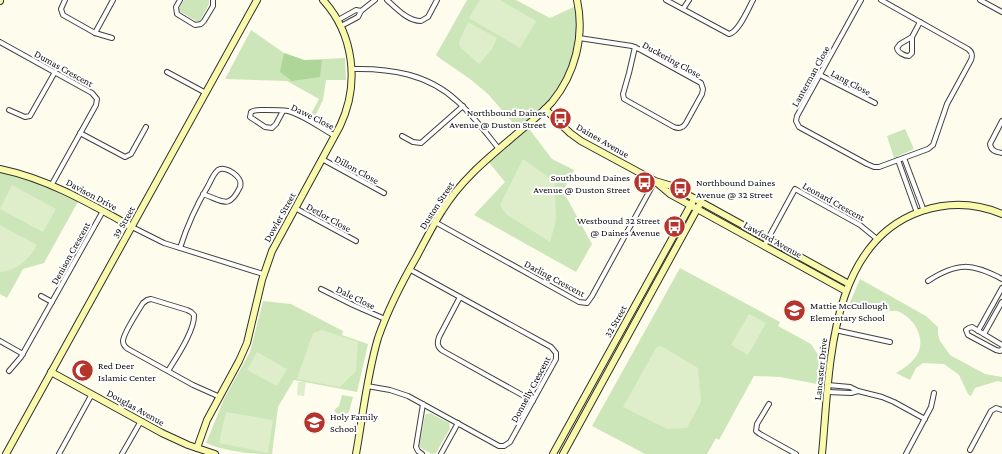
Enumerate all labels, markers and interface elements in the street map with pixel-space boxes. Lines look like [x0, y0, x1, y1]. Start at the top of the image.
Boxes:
street label: Duckering Close [641, 39, 703, 80]
street label: Lanterman Close [789, 43, 832, 109]
street label: Dumas Crescent [33, 48, 96, 89]
street label: Lang Close [829, 67, 873, 98]
street label: Dawe Close [289, 101, 337, 132]
bus stop icon: Northbound Daines Avenue @ Duston Street [548, 105, 574, 131]
place label: Northbound Daines Avenue @ Duston Street [449, 107, 547, 130]
street label: Daines Avenue [574, 121, 632, 160]
street label: Dillon Close [333, 153, 381, 186]
bus stop icon: Southbound Daines Avenue @ Duston Street [632, 170, 658, 196]
place label: Southbound Daines Avenue @ Duston Street [533, 172, 631, 195]
bus stop icon: Northbound Daines Avenue @ 32 Street [668, 175, 694, 201]
street label: Davison Drive [64, 176, 120, 213]
place label: Northbound Daines Avenue @ 32 Street [696, 177, 775, 200]
street label: Duston Street [417, 179, 456, 231]
street label: Leonard Crescent [801, 180, 867, 223]
street label: Dowler Street [261, 190, 298, 244]
street label: Detlor Close [305, 201, 353, 234]
street label: 39 Street [110, 204, 137, 240]
bus stop icon: Westbound 32 Street @ Daines Avenue [662, 213, 688, 239]
place label: Westbound 32 Street @ Daines Avenue [577, 215, 661, 238]
street label: Denison Crescent [49, 219, 93, 286]
street label: Lawford Avenue [742, 219, 804, 260]
street label: Darling Crescent [523, 258, 587, 299]
street label: Dale Close [334, 283, 378, 312]
school or university icon: Mattie McCullough Elementary School [782, 298, 808, 324]
place label: Mattie McCullough Elementary School [810, 300, 888, 323]
street label: 32 Street [602, 303, 629, 339]
street label: Lancaster Drive [812, 337, 829, 401]
street label: Donnelly Crescent [508, 354, 553, 424]
mosque icon: Red Deer Islamic Center [69, 358, 95, 384]
place label: Red Deer Islamic Center [98, 360, 156, 383]
street label: Douglas Avenue [105, 387, 167, 428]
school or university icon: Holy Family School [302, 409, 328, 435]
place label: Holy Family School [330, 411, 378, 434]

